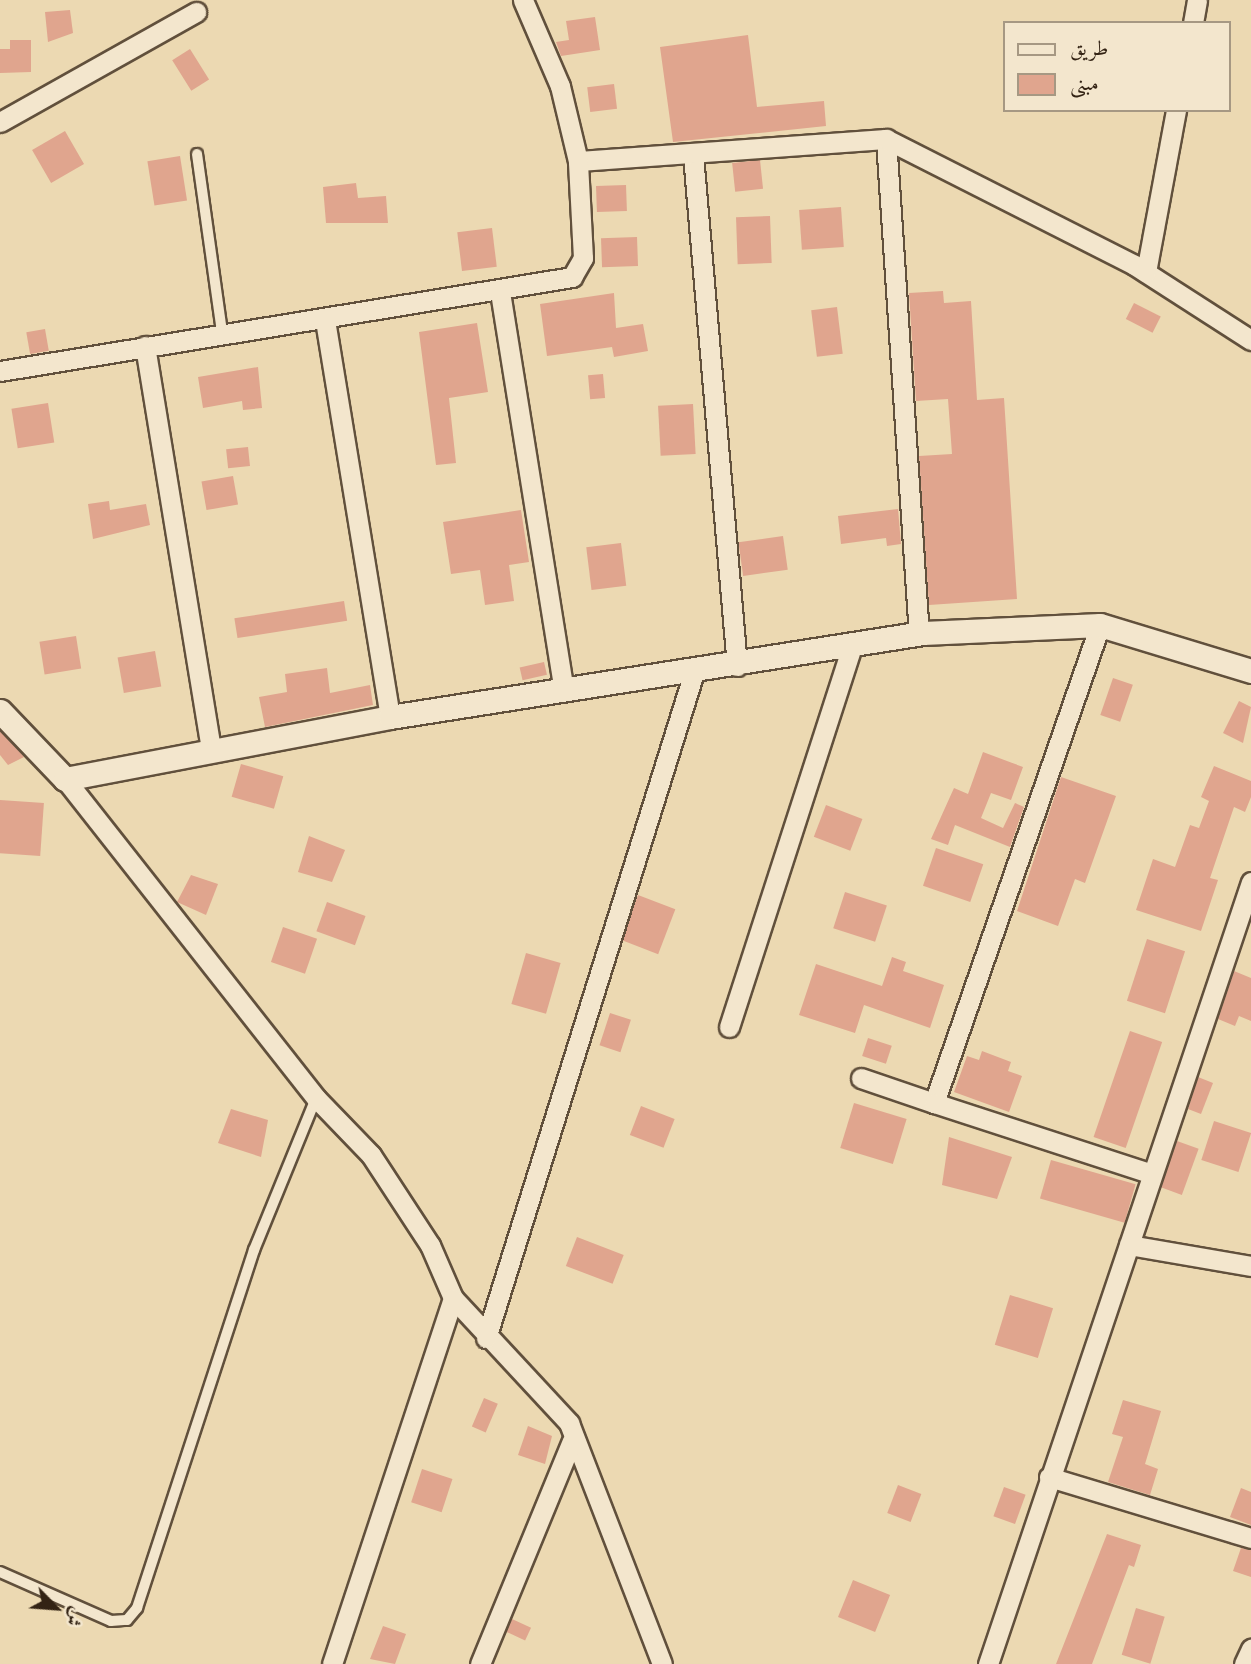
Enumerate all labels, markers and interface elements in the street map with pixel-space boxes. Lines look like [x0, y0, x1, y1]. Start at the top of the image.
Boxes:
legend [1002, 21, 1230, 112]
text: طريق [1070, 34, 1108, 63]
text: مبنى [1070, 69, 1099, 98]
north arrow [21, 1573, 91, 1643]
text: ش [59, 1603, 91, 1631]

